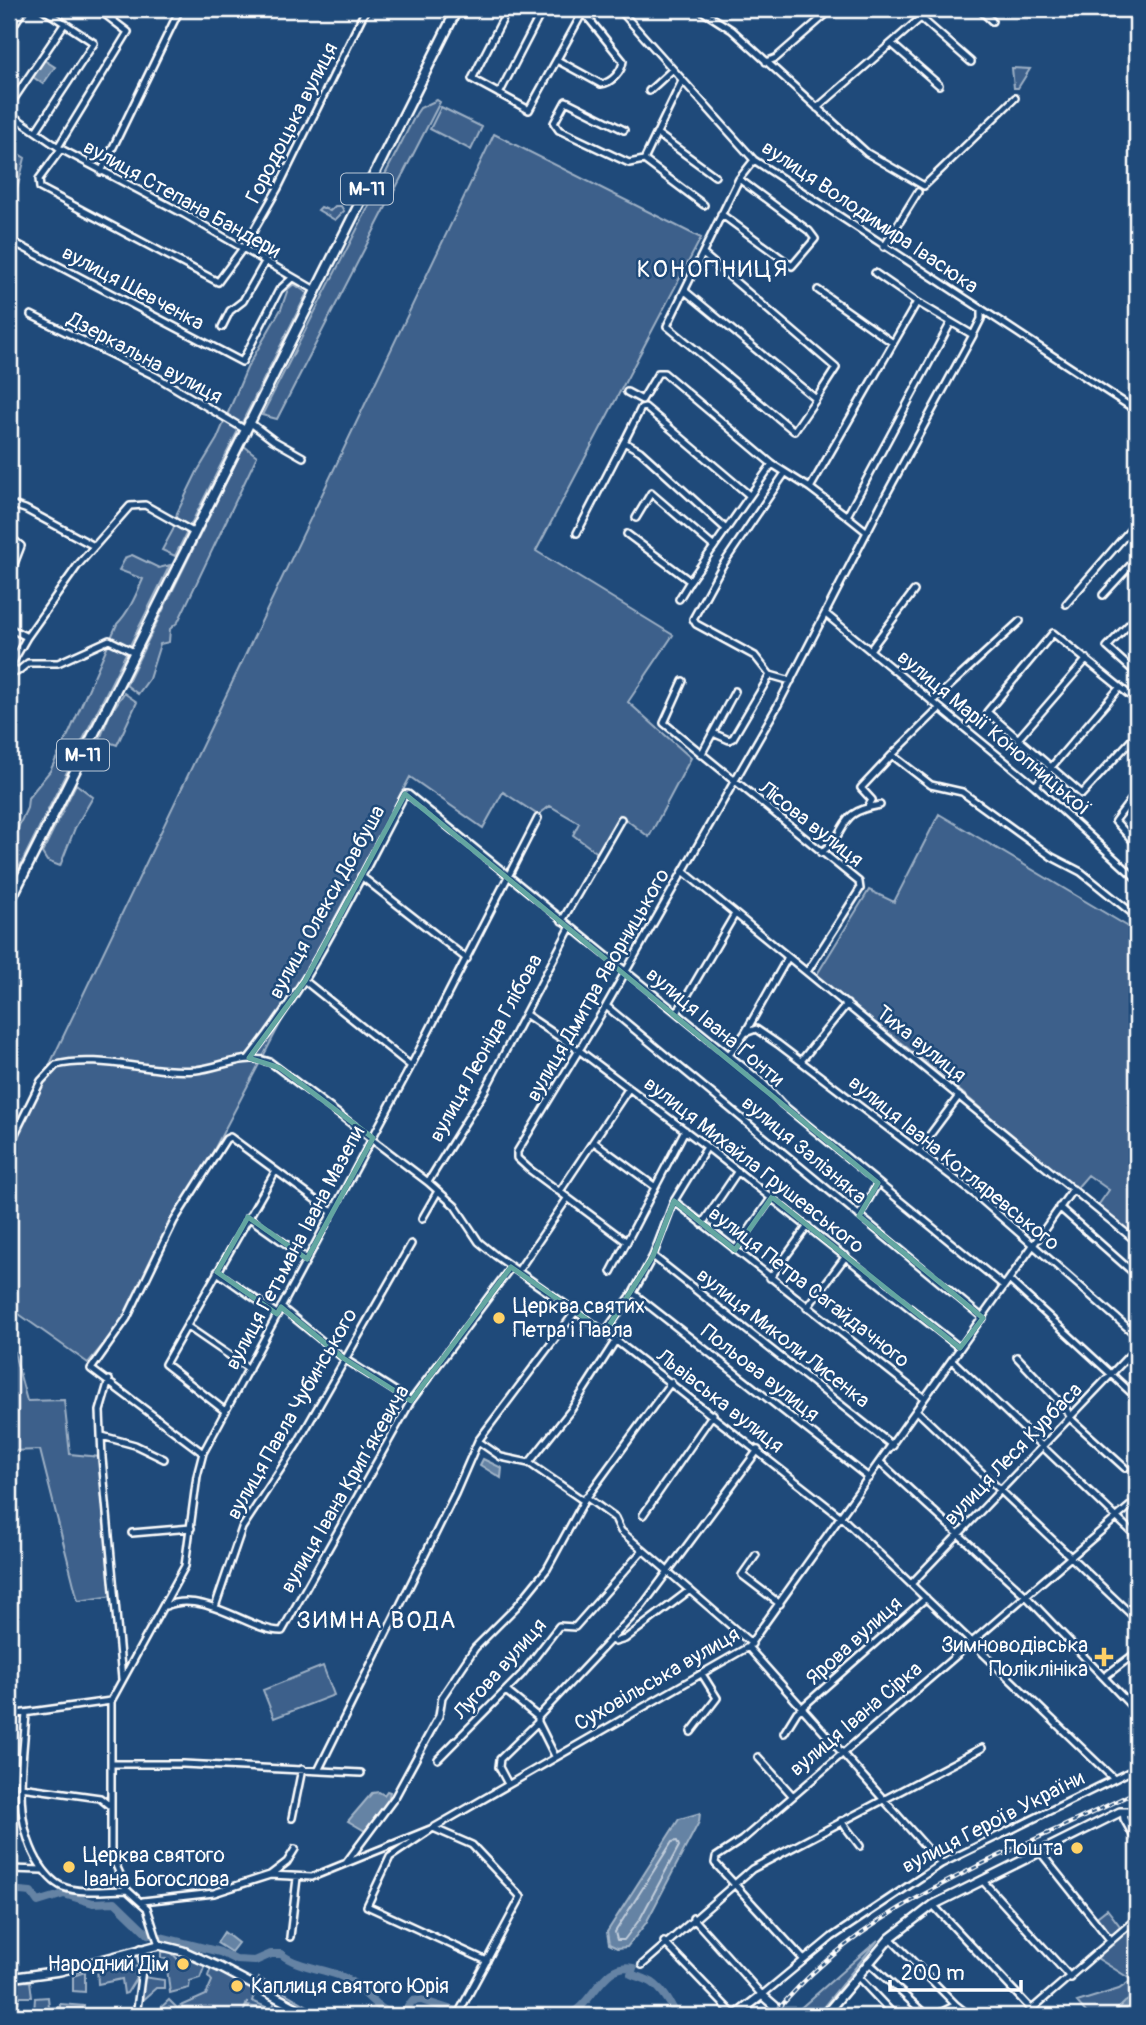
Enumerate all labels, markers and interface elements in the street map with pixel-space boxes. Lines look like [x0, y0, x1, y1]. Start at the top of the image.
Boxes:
street label: Городоцька вулиця [240, 38, 344, 208]
street label: вулиця Степана Бандери [79, 134, 285, 264]
street label: вулиця Володимира Івасюка [756, 134, 984, 300]
road number: М-11 [341, 174, 393, 204]
street label: вулиця Шевченка [57, 239, 209, 337]
district label: КОНОПНИЦЯ [637, 255, 789, 284]
street label: Дзеркальна вулиця [62, 305, 227, 410]
street label: вулиця Марії Конопницької [891, 644, 1097, 822]
road number: М-11 [57, 740, 109, 770]
street label: Лісова вулиця [752, 774, 869, 873]
street label: вулиця Олекси Довбуша [263, 800, 391, 1004]
street label: вулиця Дмитра Яворницького [520, 864, 676, 1106]
street label: вулиця Леоніда Глібова [423, 949, 549, 1147]
street label: вулиця Івана Ґонти [640, 961, 790, 1093]
street label: Тиха вулиця [870, 999, 972, 1089]
street label: вулиця Івана Котляревського [843, 1069, 1065, 1257]
street label: вулиця Михайла Грушевського [638, 1070, 870, 1260]
street label: вулиця Залізняка [736, 1090, 872, 1210]
street label: вулиця Гетьмана Івана Мазепи [219, 1121, 371, 1375]
street label: вулиця Петра Сагайдачного [703, 1200, 915, 1374]
street label: вулиця Миколи Лисенка [691, 1262, 875, 1414]
place label: Церква святих Петра і Павла [513, 1293, 645, 1344]
street label: вулиця Павла Чубинського [220, 1303, 364, 1525]
marker: Церква святих Петра і Павла [491, 1310, 507, 1326]
street label: Польова вулиця [695, 1318, 825, 1428]
street label: Львівська вулиця [650, 1342, 789, 1459]
street label: вулиця Леся Курбаса [938, 1377, 1088, 1531]
street label: вулиця Івана Крипʼякевича [274, 1380, 416, 1598]
street label: Ярова вулиця [800, 1591, 908, 1691]
district label: ЗИМНА ВОДА [297, 1606, 457, 1635]
street label: Лугова вулиця [447, 1613, 553, 1726]
street label: Суховільська вулиця [569, 1621, 745, 1737]
place label: Зимноводівська Поліклініка [941, 1632, 1088, 1683]
marker: Зимноводівська Поліклініка [1094, 1647, 1114, 1667]
street label: вулиця Івана Сірка [784, 1656, 928, 1782]
street label: вулиця Героїв України [897, 1764, 1089, 1880]
place label: Пошта [1004, 1835, 1063, 1862]
marker: Пошта [1069, 1840, 1085, 1856]
place label: Церква святого Івана Богослова [83, 1842, 229, 1893]
marker: Церква святого Івана Богослова [61, 1859, 77, 1875]
scale bar [890, 1948, 1022, 1992]
place label: Народний Дім [48, 1951, 169, 1978]
marker: Народний Дім [175, 1956, 191, 1972]
text: 200 m [901, 1960, 965, 1987]
place label: Каплиця святого Юрія [251, 1973, 449, 2000]
marker: Каплиця святого Юрія [229, 1978, 245, 1994]

